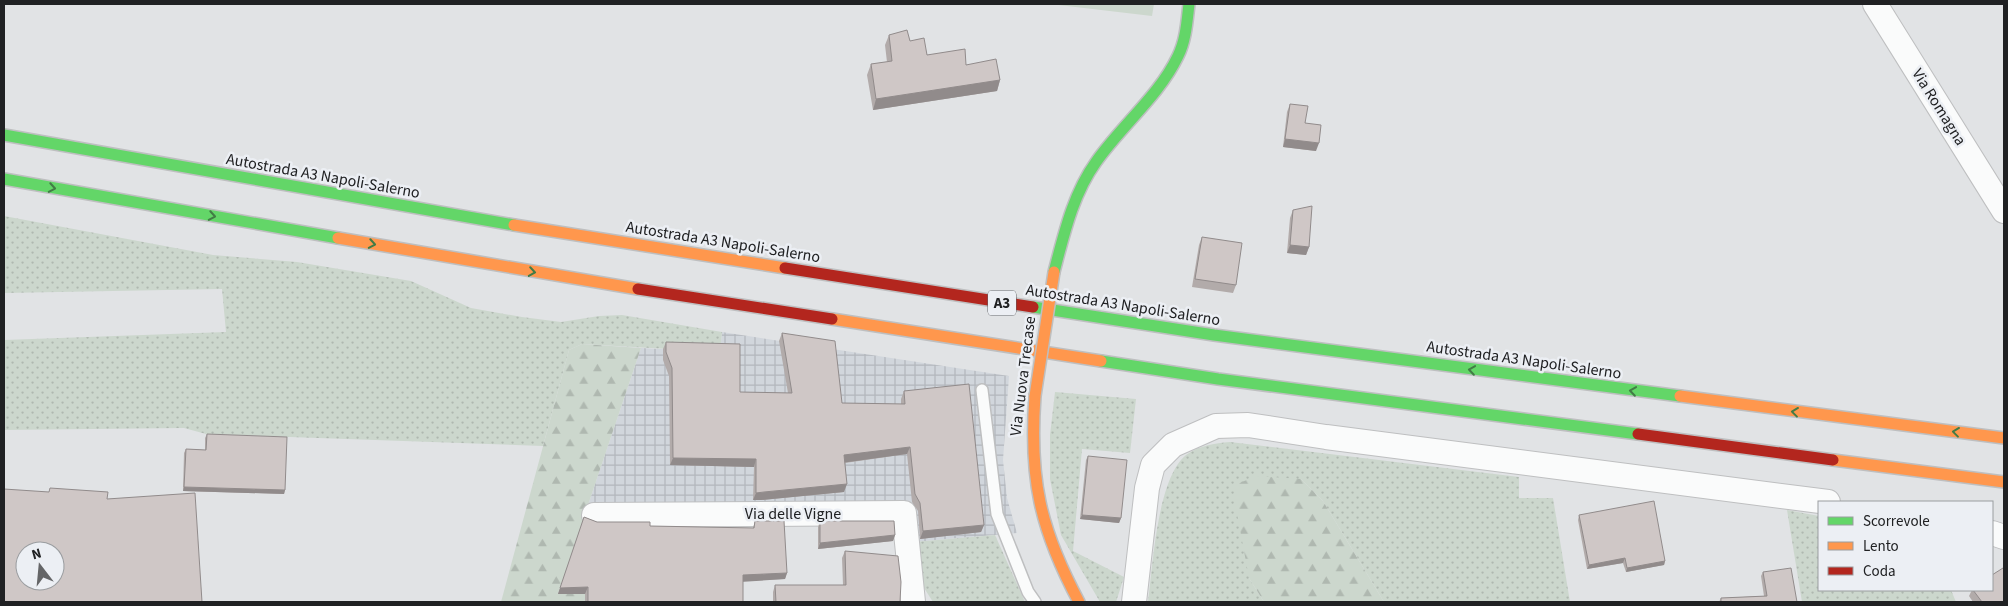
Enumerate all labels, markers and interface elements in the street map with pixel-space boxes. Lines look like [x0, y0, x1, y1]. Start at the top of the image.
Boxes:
street label: Via Romagna [1907, 64, 1971, 150]
street label: Autostrada A3 Napoli-Salerno [224, 148, 422, 204]
one-way arrow [47, 182, 56, 192]
one-way arrow [207, 210, 216, 220]
street label: Autostrada A3 Napoli-Salerno [624, 216, 822, 268]
one-way arrow [367, 239, 376, 249]
one-way arrow [528, 266, 536, 277]
street label: Autostrada A3 Napoli-Salerno [1024, 279, 1222, 331]
road number: A3 [988, 290, 1016, 316]
street label: Via Nuova Trecase [1005, 315, 1041, 437]
street label: Autostrada A3 Napoli-Salerno [1425, 335, 1623, 385]
one-way arrow [1468, 365, 1476, 376]
one-way arrow [1629, 386, 1637, 397]
one-way arrow [1790, 407, 1798, 418]
one-way arrow [1952, 427, 1960, 438]
legend [1818, 501, 1993, 591]
street label: Via delle Vigne [745, 503, 841, 525]
text: Scorrevole [1863, 511, 1930, 532]
text: Lento [1863, 536, 1899, 557]
north arrow [15, 541, 65, 591]
text: N [29, 544, 44, 565]
text: Coda [1863, 561, 1896, 582]

